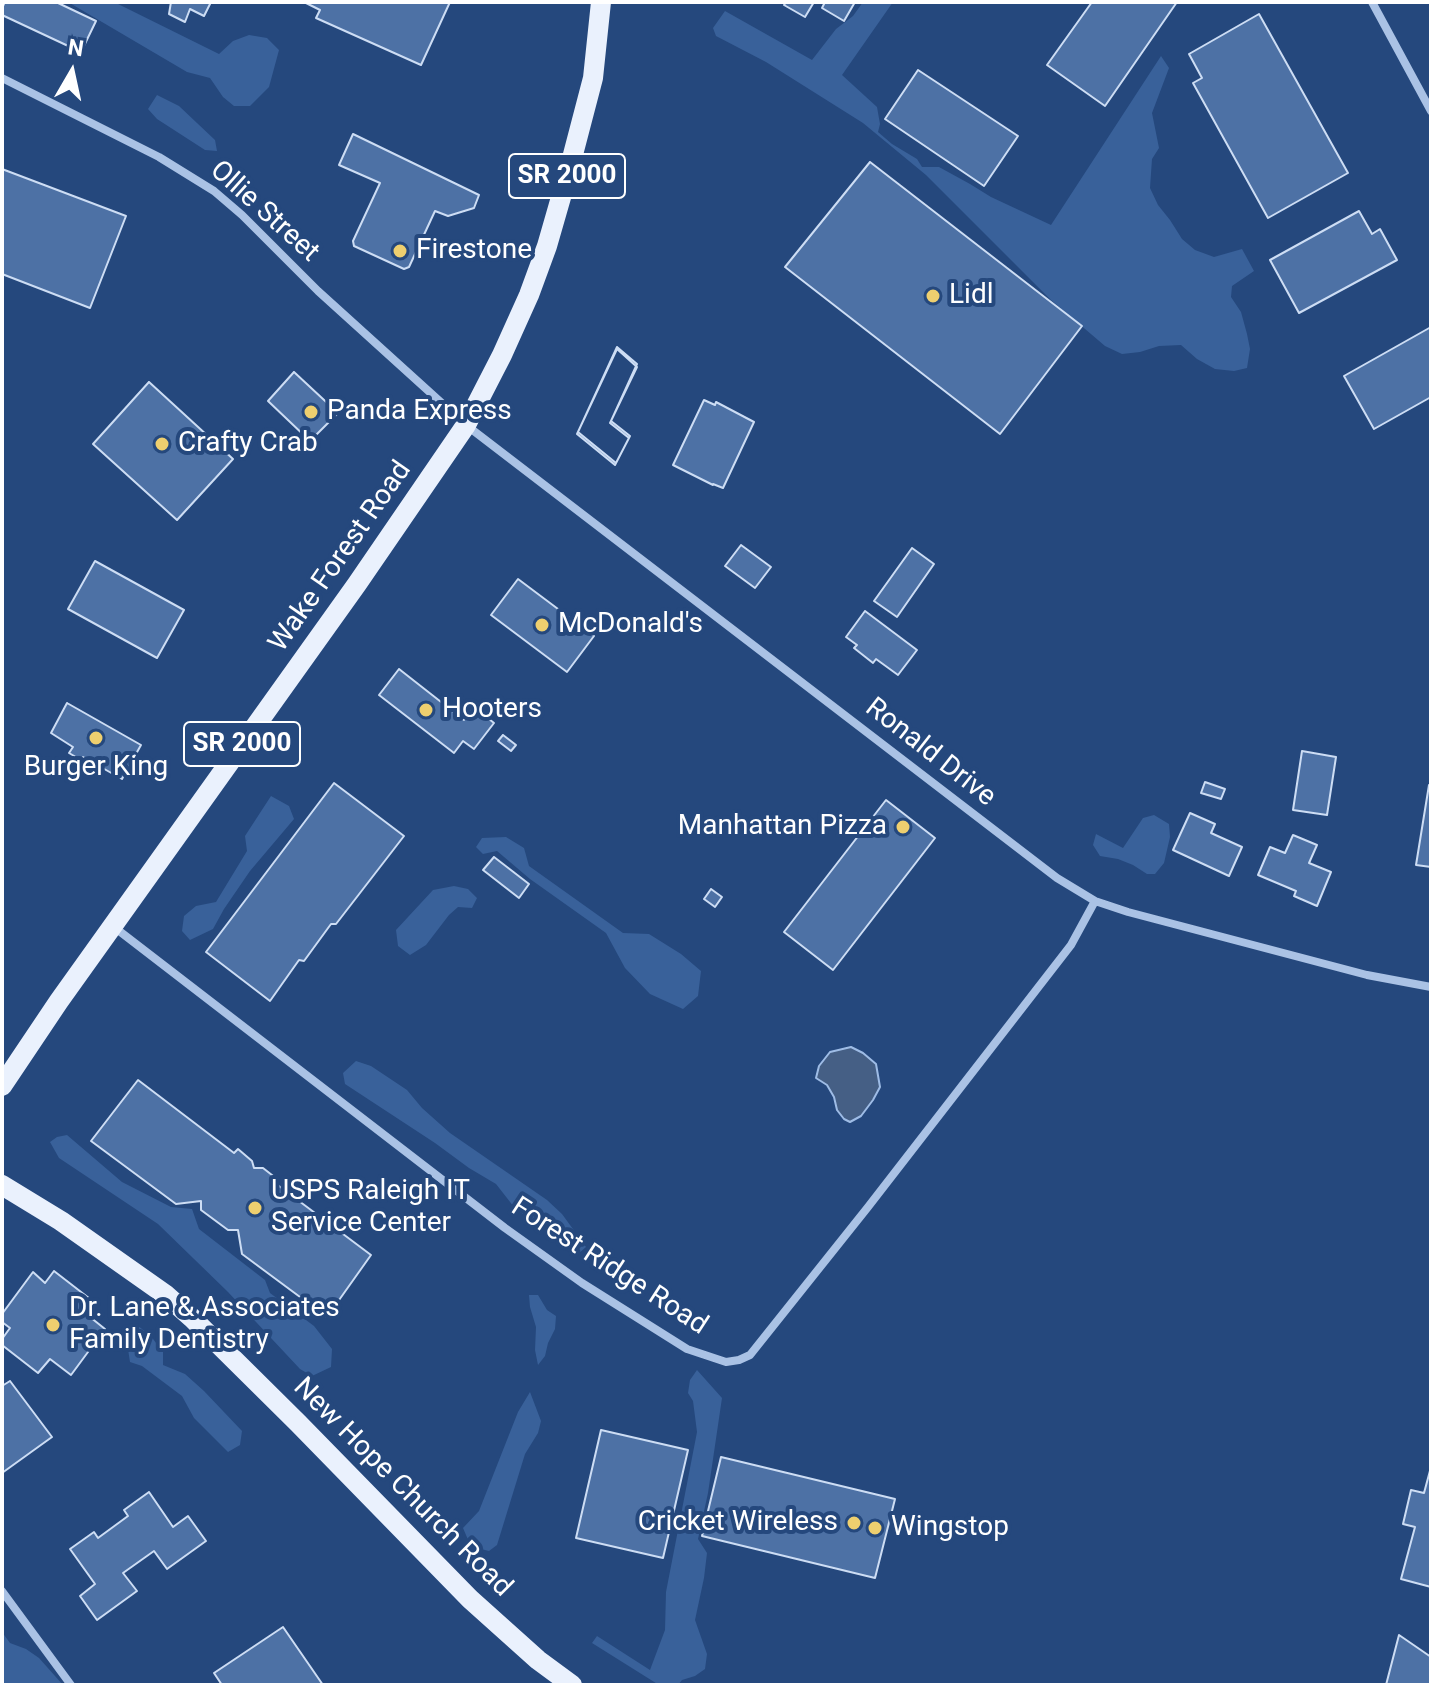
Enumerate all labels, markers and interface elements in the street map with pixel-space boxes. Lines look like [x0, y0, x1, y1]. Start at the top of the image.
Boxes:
north arrow [32, 32, 112, 112]
text: N [66, 34, 85, 61]
street label: Ollie Street [202, 154, 326, 270]
road number: SR 2000 [509, 154, 625, 198]
place label: Firestone [416, 234, 532, 268]
marker: Firestone [391, 242, 409, 260]
place label: Lidl [949, 279, 993, 313]
marker: Lidl [924, 287, 942, 305]
place label: Panda Express [327, 395, 512, 429]
marker: Panda Express [302, 403, 320, 421]
place label: Crafty Crab [178, 427, 318, 461]
marker: Crafty Crab [153, 435, 171, 453]
street label: Wake Forest Road [263, 455, 419, 659]
place label: McDonald's [558, 608, 703, 642]
marker: McDonald's [533, 616, 551, 634]
street label: Ronald Drive [858, 692, 1002, 814]
place label: Hooters [442, 693, 542, 727]
marker: Hooters [417, 701, 435, 719]
road number: SR 2000 [184, 722, 300, 766]
marker: Burger King [87, 729, 105, 747]
place label: Burger King [24, 751, 168, 785]
place label: Manhattan Pizza [678, 810, 887, 844]
marker: Manhattan Pizza [894, 818, 912, 836]
place label: USPS Raleigh IT Service Center [271, 1175, 470, 1241]
street label: Forest Ridge Road [504, 1191, 714, 1343]
marker: USPS Raleigh IT Service Center [246, 1199, 264, 1217]
place label: Dr. Lane & Associates Family Dentistry [69, 1292, 340, 1358]
marker: Dr. Lane & Associates Family Dentistry [44, 1316, 62, 1334]
street label: New Hope Church Road [286, 1372, 518, 1604]
place label: Cricket Wireless [638, 1506, 838, 1540]
place label: Wingstop [891, 1511, 1009, 1545]
marker: Cricket Wireless [845, 1514, 863, 1532]
marker: Wingstop [866, 1519, 884, 1537]

